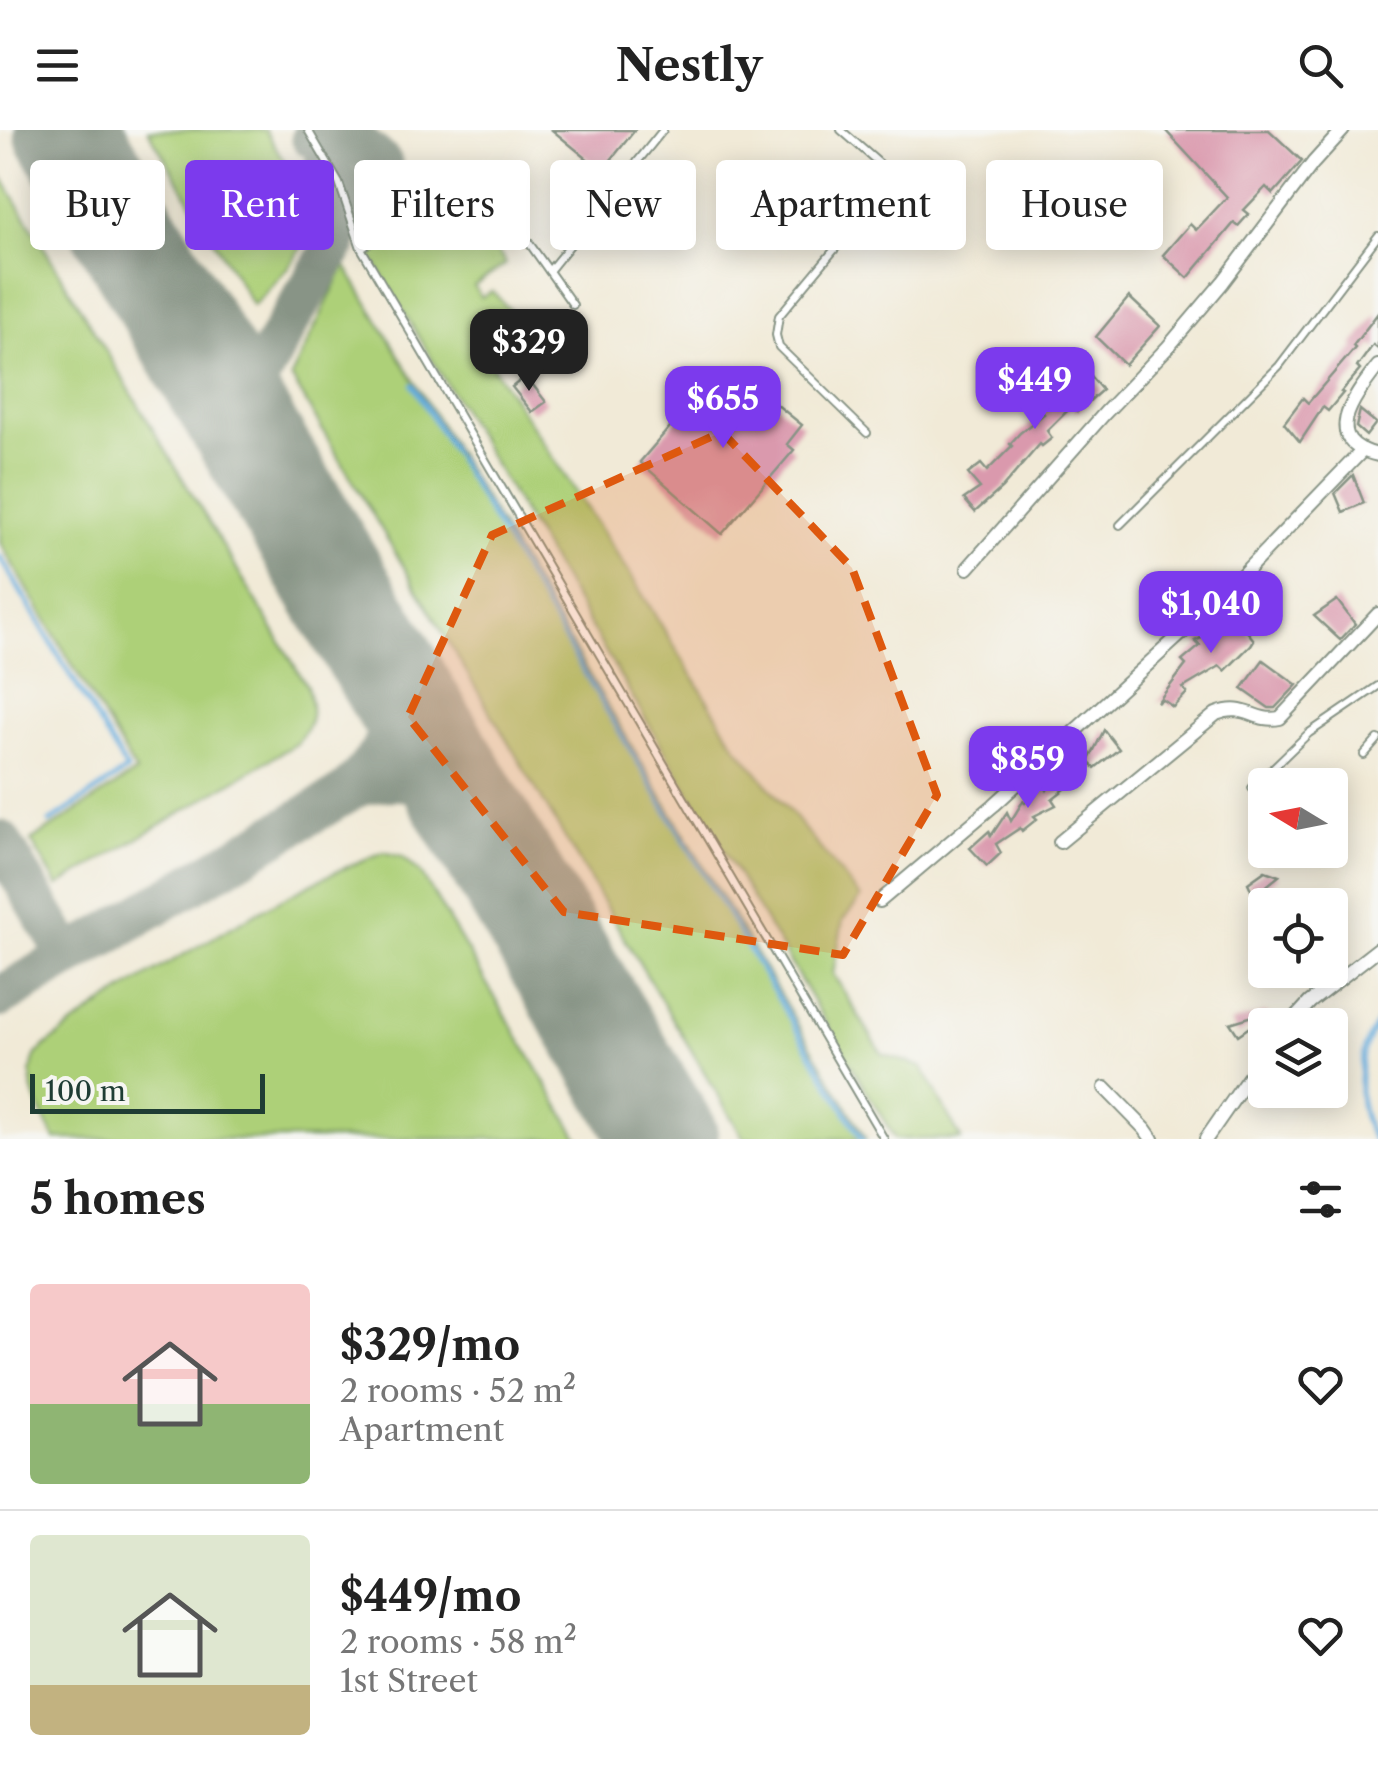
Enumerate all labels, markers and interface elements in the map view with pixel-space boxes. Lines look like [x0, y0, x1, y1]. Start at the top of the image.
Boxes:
text: Nestly [616, 37, 762, 93]
icon: menu [30, 38, 85, 93]
icon: search [1293, 38, 1348, 93]
chip: Buy [30, 160, 165, 250]
chip: Rent [185, 160, 334, 250]
chip: Filters [354, 160, 530, 250]
chip: New [550, 160, 696, 250]
chip: Apartment [716, 160, 966, 250]
chip: House [986, 160, 1163, 250]
pin: $329 [470, 309, 588, 394]
text: $329 [492, 322, 566, 361]
pin: $449 [976, 347, 1094, 432]
text: $449 [998, 360, 1072, 399]
pin: $655 [664, 366, 782, 451]
text: $655 [687, 379, 759, 418]
pin: $1,040 [1130, 571, 1292, 656]
text: $1,040 [1161, 584, 1261, 623]
pin: $859 [969, 726, 1087, 811]
text: $859 [991, 739, 1065, 778]
north arrow [1248, 768, 1348, 868]
map controls [1248, 768, 1348, 1108]
button: locate [1248, 888, 1348, 988]
button: layers [1248, 1008, 1348, 1108]
scale bar [30, 1069, 265, 1114]
text: 100 m [45, 1074, 126, 1108]
icon: filters [1293, 1172, 1348, 1227]
text: 5 homes [30, 1173, 206, 1225]
text: $329/mo [340, 1319, 520, 1371]
icon: home [110, 1324, 230, 1444]
icon: heart [1293, 1357, 1348, 1412]
text: 2 rooms · 52 m² [340, 1371, 576, 1410]
text: Apartment [340, 1410, 504, 1449]
text: $449/mo [340, 1570, 521, 1622]
icon: home [110, 1575, 230, 1695]
icon: heart [1293, 1608, 1348, 1663]
text: 2 rooms · 58 m² [340, 1622, 577, 1661]
text: 1st Street [340, 1661, 478, 1700]

